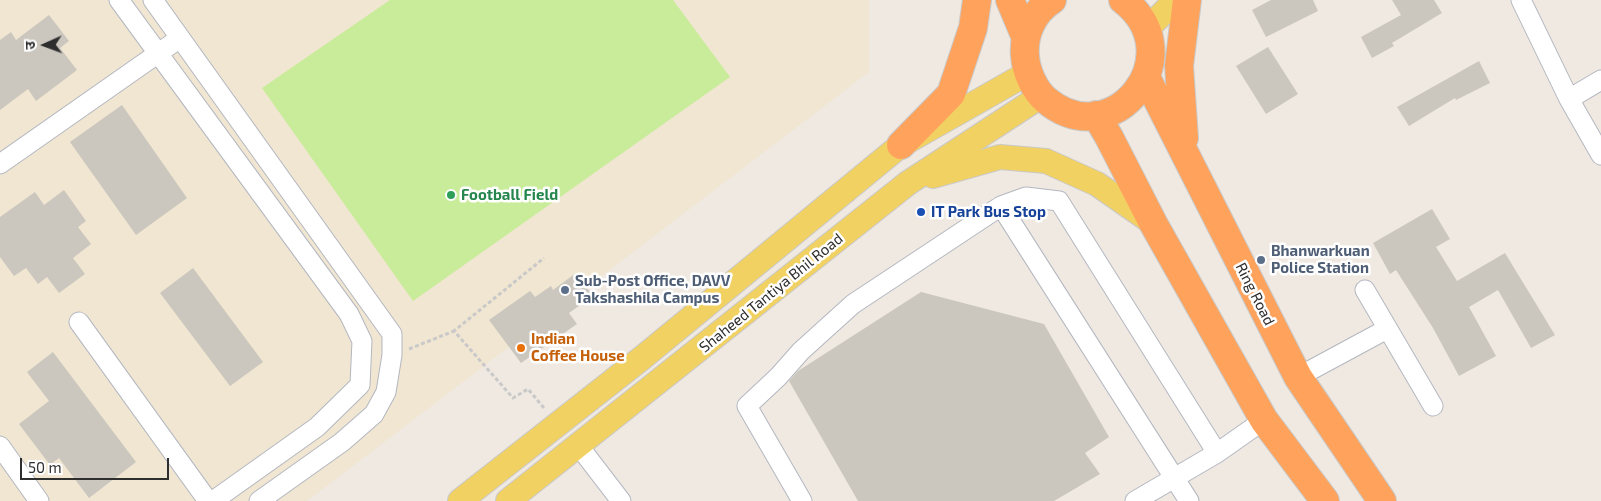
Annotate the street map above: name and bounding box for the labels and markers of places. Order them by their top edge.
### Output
place label: Football Field [461,186,558,204]
marker: Football Field [445,189,457,201]
place label: IT Park Bus Stop [931,203,1046,221]
marker: IT Park Bus Stop [915,206,927,218]
place label: Bhanwarkuan Police Station [1271,242,1370,277]
marker: Bhanwarkuan Police Station [1255,254,1267,266]
place label: Sub-Post Office, DAVV Takshashila Campus [575,272,730,307]
marker: Sub-Post Office, DAVV Takshashila Campus [559,284,571,296]
place label: Indian Coffee House [531,330,625,365]
marker: Indian Coffee House [515,342,527,354]

